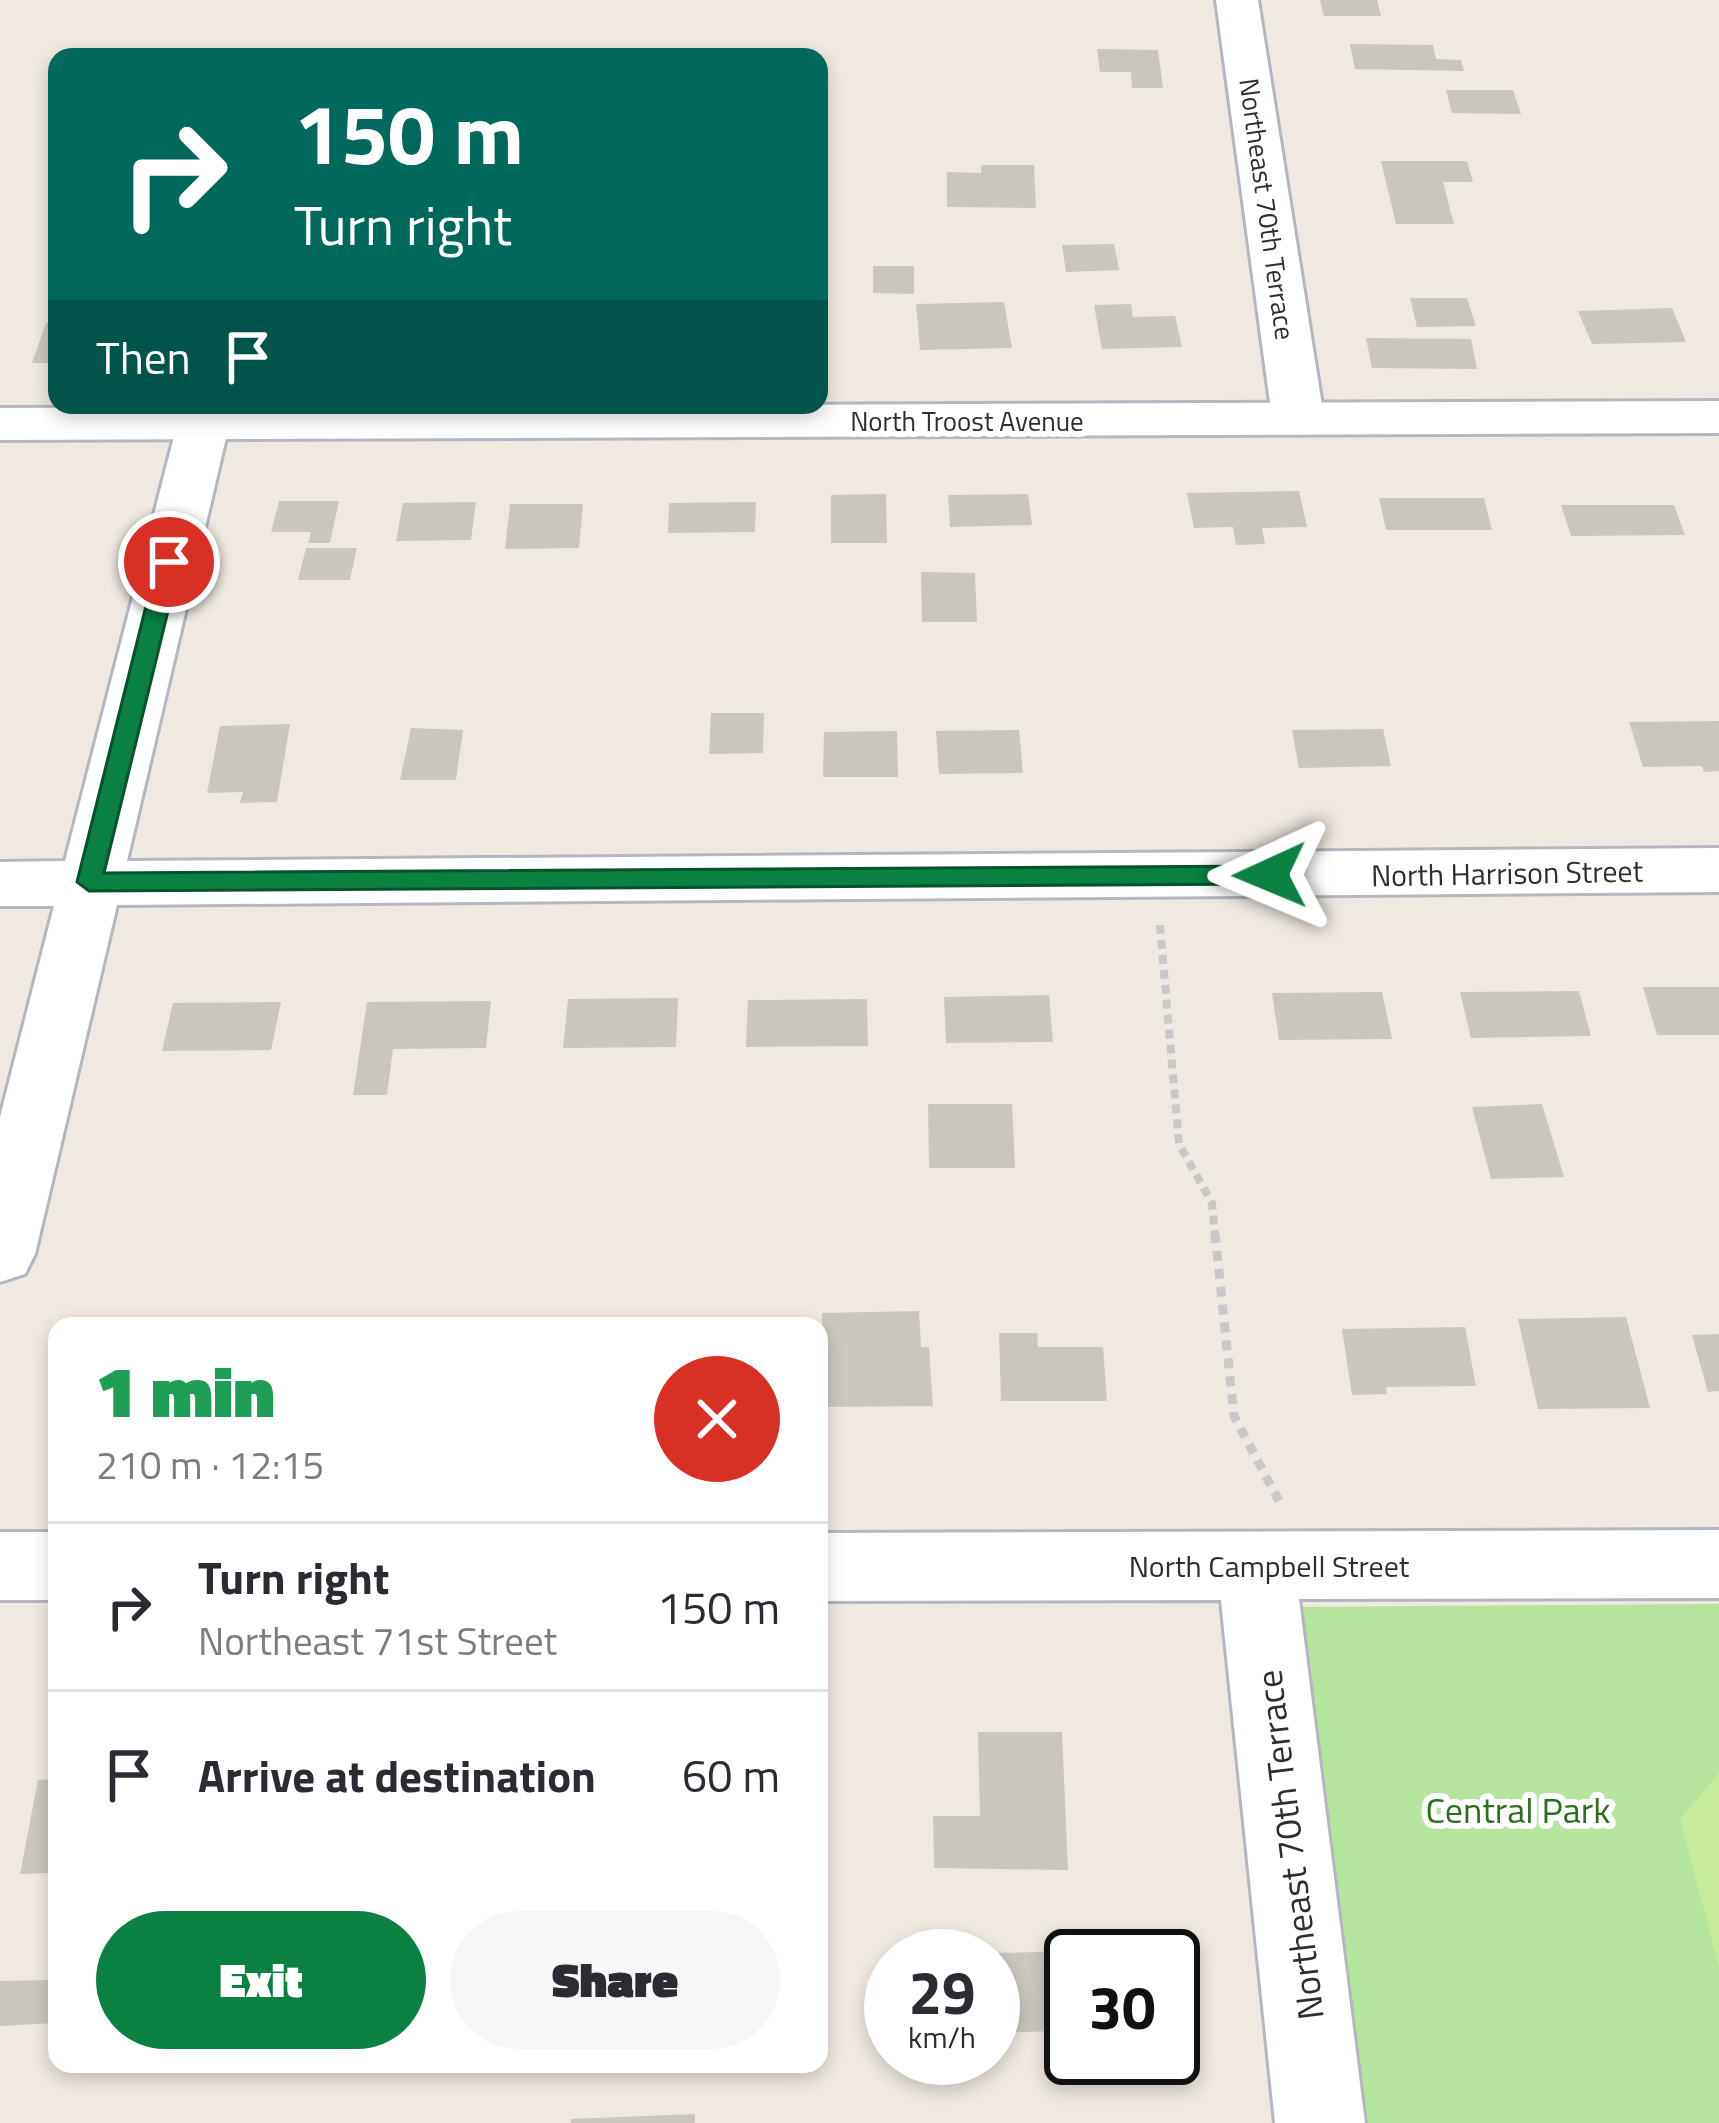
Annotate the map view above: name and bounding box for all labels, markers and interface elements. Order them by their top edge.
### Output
text: 150 m [294,69,524,197]
street label: Northeast 70th Terrace [1229,76,1307,342]
icon: right [96,96,252,252]
text: Turn right [294,184,512,266]
text: Then [96,323,191,391]
icon: arrive [215,324,281,390]
street label: North Troost Avenue [850,400,1084,441]
pin [118,511,220,613]
icon: arrive [136,529,202,595]
position arrow [1207,812,1333,938]
street label: North Harrison Street [1371,848,1644,898]
text: 1 min [96,1335,275,1445]
button: close [654,1356,780,1482]
text: 210 m · 12:15 [96,1435,324,1494]
text: Turn right [198,1543,389,1611]
street label: North Campbell Street [1129,1543,1410,1589]
text: 150 m [657,1573,780,1641]
icon: right [96,1574,162,1640]
text: Northeast 71st Street [198,1611,557,1670]
street label: Northeast 70th Terrace [1240,1667,1338,2023]
text: Arrive at destination [198,1741,596,1809]
text: 60 m [682,1741,780,1809]
icon: arrive [96,1742,162,1808]
park label: Central Park [1426,1782,1610,1837]
button: Exit [96,1911,426,2049]
button: Share [450,1911,780,2049]
speed limit sign: 30 [1044,1929,1200,2085]
text: 29 [908,1946,976,2037]
text: km/h [908,2014,976,2060]

